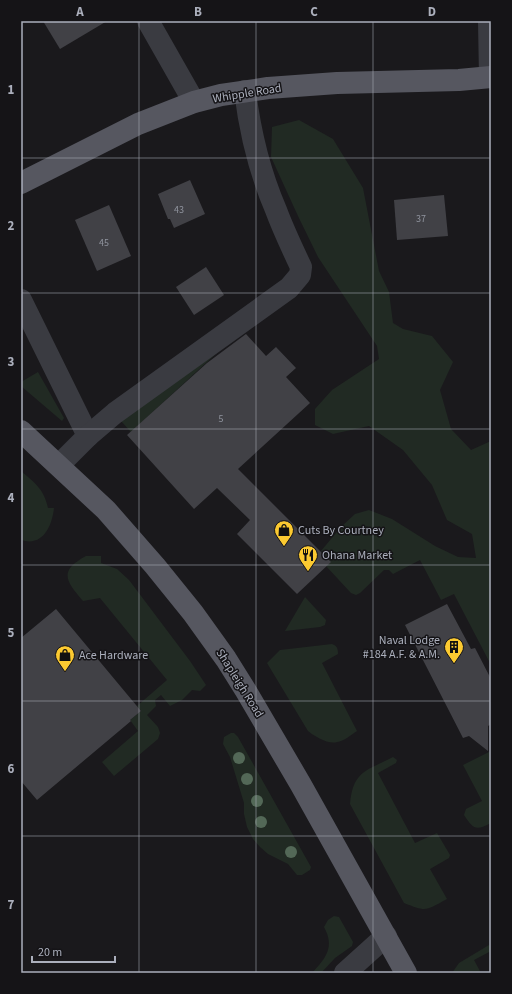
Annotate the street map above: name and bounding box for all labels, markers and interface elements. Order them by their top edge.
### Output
text: A [75,3,84,21]
text: B [194,3,202,21]
text: C [310,3,318,21]
text: D [428,3,436,21]
street label: Whipple Road [211,80,283,107]
text: 1 [8,81,15,99]
house number: 43 [174,203,184,217]
house number: 37 [416,212,426,226]
text: 2 [8,217,15,235]
house number: 45 [99,236,109,250]
text: 3 [8,353,15,371]
house number: 5 [219,412,224,426]
text: 4 [8,489,15,507]
shop icon: Cuts By Courtney [273,519,295,547]
place label: Cuts By Courtney [298,522,384,539]
restaurant icon: Ohana Market [297,544,319,572]
place label: Ohana Market [322,547,392,564]
text: 5 [8,624,15,642]
place label: Naval Lodge #184 A.F. & A.M. [363,632,440,663]
building icon: Naval Lodge #184 A.F. & A.M. [443,636,465,664]
shop icon: Ace Hardware [54,644,76,672]
street label: Shapleigh Road [212,646,268,721]
place label: Ace Hardware [79,647,148,664]
text: 6 [8,760,15,778]
text: 7 [8,896,15,914]
scale bar [32,938,115,964]
text: 20 m [38,944,62,961]

